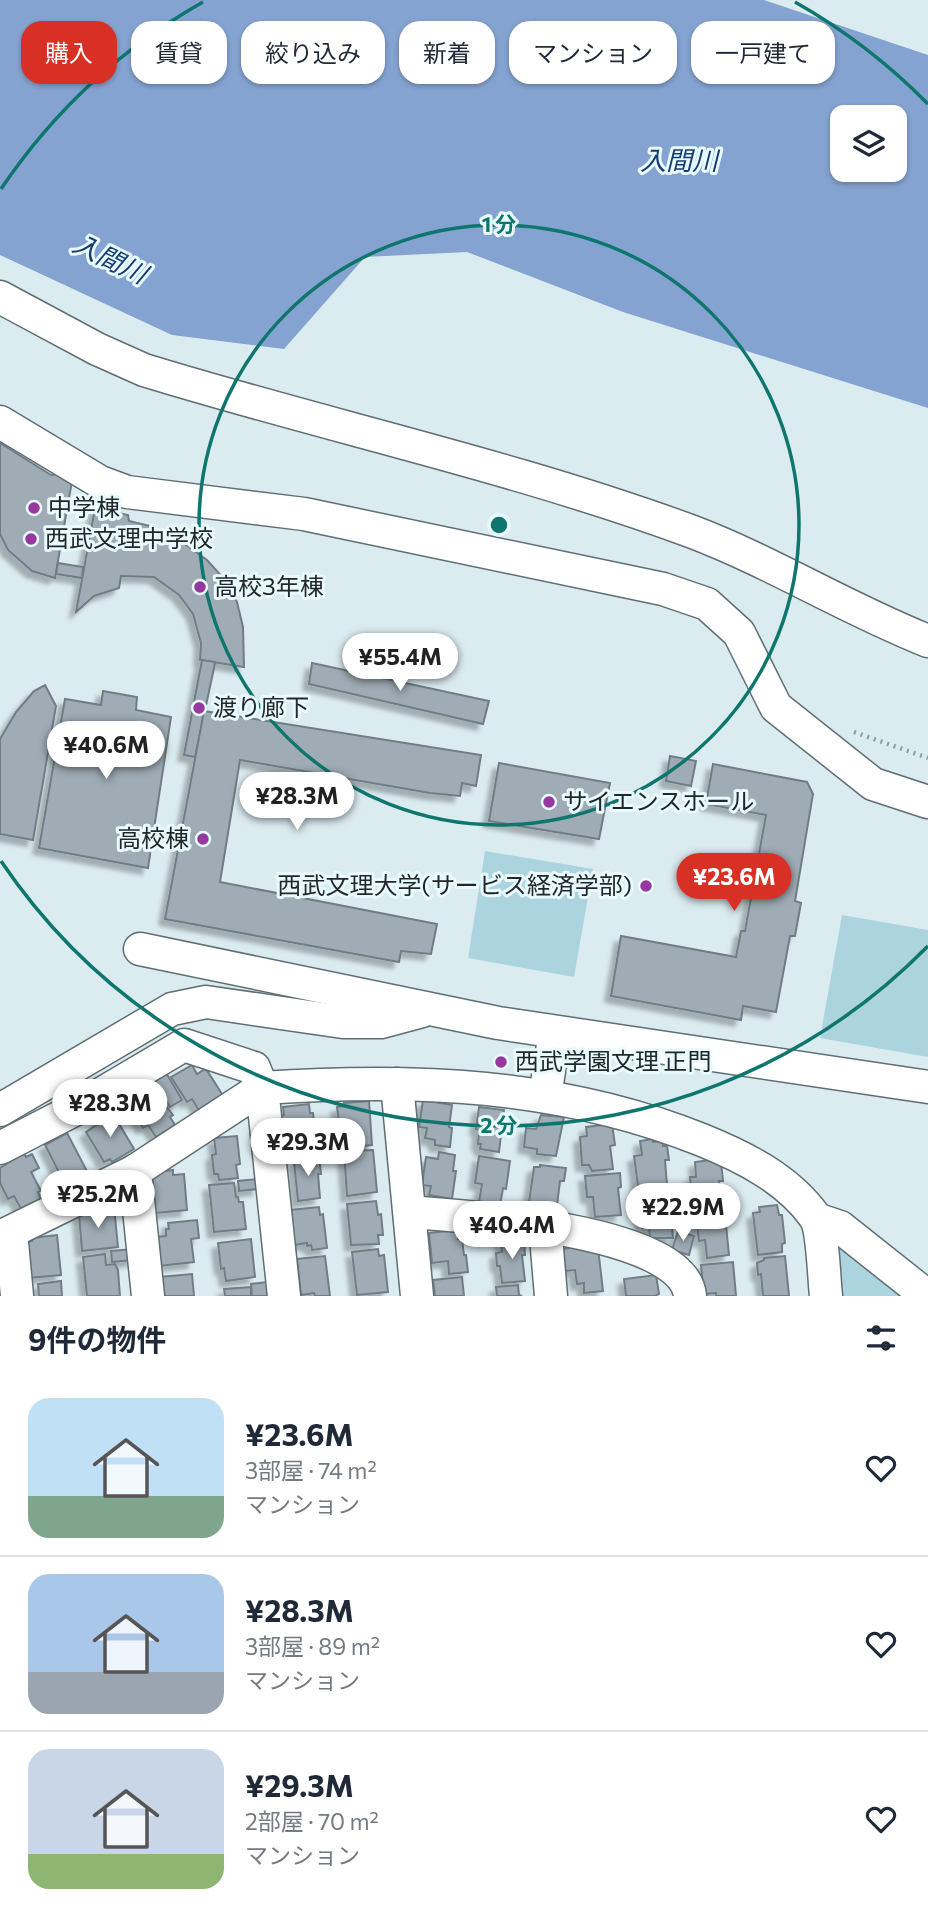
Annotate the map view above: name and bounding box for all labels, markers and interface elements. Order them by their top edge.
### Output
chip: 購入 [21,21,117,84]
chip: 賃貸 [131,21,227,84]
chip: 絞り込み [241,21,385,84]
chip: 新着 [399,21,495,84]
chip: マンション [509,21,677,84]
chip: 一戸建て [691,21,835,84]
map controls [830,105,907,182]
button: layers [830,105,907,182]
water label: 入間川 [640,144,721,175]
text: 1 分 [482,211,516,236]
water label: 入間川 [69,227,155,290]
place label: 中学棟 [48,492,120,521]
marker: 中学棟 [26,500,42,516]
centre of rings [487,513,511,537]
place label: 西武文理中学校 [45,523,213,552]
marker: 西武文理中学校 [23,531,39,547]
place label: 高校3年棟 [214,571,324,600]
marker: 高校3年棟 [192,579,208,595]
pin: ¥55.4M [343,634,457,693]
text: ¥55.4M [358,642,442,670]
place label: 渡り廊下 [213,692,309,721]
marker: 渡り廊下 [191,700,207,716]
pin: ¥40.6M [49,722,163,781]
text: ¥40.6M [63,730,149,758]
pin: ¥28.3M [240,772,354,832]
text: ¥28.3M [255,781,339,809]
place label: サイエンスホール [563,786,754,815]
marker: サイエンスホール [541,794,557,810]
place label: 高校棟 [117,823,189,852]
marker: 高校棟 [195,831,211,847]
pin: ¥23.6M [677,853,791,913]
text: ¥23.6M [692,862,776,890]
place label: 西武文理大学(サービス経済学部) [278,870,632,899]
marker: 西武文理大学(サービス経済学部) [638,878,654,894]
place label: 西武学園文理 正門 [515,1046,712,1075]
marker: 西武学園文理 正門 [493,1054,509,1070]
pin: ¥28.3M [53,1080,167,1139]
text: ¥28.3M [68,1088,152,1116]
text: 2 分 [481,1112,517,1137]
pin: ¥29.3M [251,1118,365,1178]
text: ¥29.3M [266,1127,350,1155]
pin: ¥25.2M [41,1170,155,1230]
text: ¥25.2M [57,1179,139,1207]
pin: ¥22.9M [626,1184,740,1243]
text: ¥22.9M [641,1192,725,1220]
pin: ¥40.4M [455,1202,569,1261]
text: ¥40.4M [469,1210,555,1238]
icon: filters [862,1319,900,1357]
text: 9件の物件 [28,1320,167,1357]
text: ¥23.6M [245,1415,353,1452]
icon: home [84,1426,168,1510]
icon: heart [862,1449,900,1487]
text: 3部屋 · 74 m² [245,1456,377,1484]
text: マンション [245,1490,360,1518]
text: ¥28.3M [245,1591,354,1628]
icon: home [84,1602,168,1686]
icon: heart [862,1625,900,1663]
text: 3部屋 · 89 m² [245,1632,380,1660]
text: マンション [245,1666,360,1694]
text: ¥29.3M [245,1766,354,1803]
icon: home [84,1777,168,1861]
icon: heart [862,1800,900,1838]
text: 2部屋 · 70 m² [245,1807,379,1835]
text: マンション [245,1841,360,1869]

